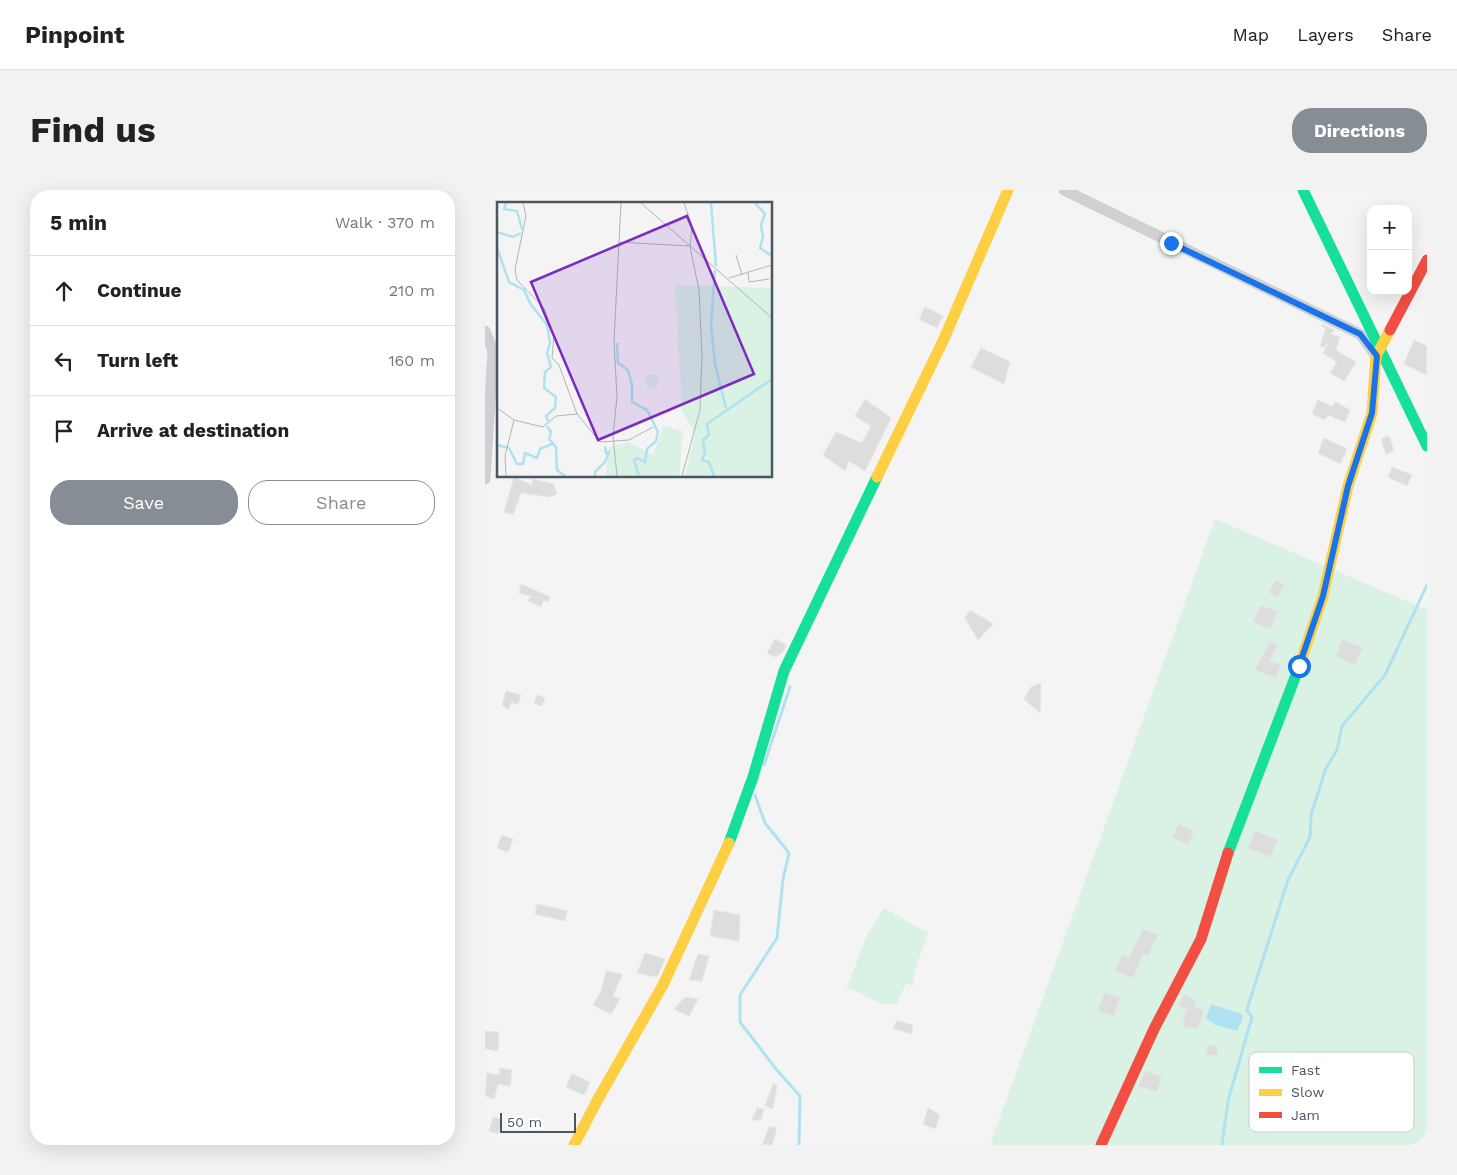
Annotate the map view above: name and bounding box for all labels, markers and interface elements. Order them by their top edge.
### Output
text: Pinpoint [25,21,125,49]
text: Map [1232,24,1269,45]
text: Layers [1297,24,1354,45]
text: Share [1382,24,1432,45]
button: Directions [1292,108,1427,153]
text: Find us [30,109,156,151]
inset map [497,202,773,478]
map controls [1367,205,1412,295]
button: + [1367,205,1412,250]
text: 5 min [50,210,107,235]
text: Walk · 370 m [335,213,435,232]
route end [1160,232,1183,255]
button: − [1367,250,1412,295]
icon: ahead [50,277,78,305]
text: Continue [97,279,181,302]
text: 210 m [389,281,435,300]
icon: left [50,347,78,375]
text: Turn left [97,349,178,372]
text: 160 m [388,351,435,370]
icon: arrive [50,417,78,445]
text: Arrive at destination [97,419,289,442]
button: Save [50,480,238,525]
button: Share [248,480,435,525]
route start [1288,655,1311,678]
legend [1249,1052,1414,1132]
text: Fast [1291,1062,1320,1078]
text: Slow [1291,1084,1324,1100]
text: Jam [1291,1107,1320,1123]
scale bar [500,1110,576,1133]
text: 50 m [507,1114,542,1130]

